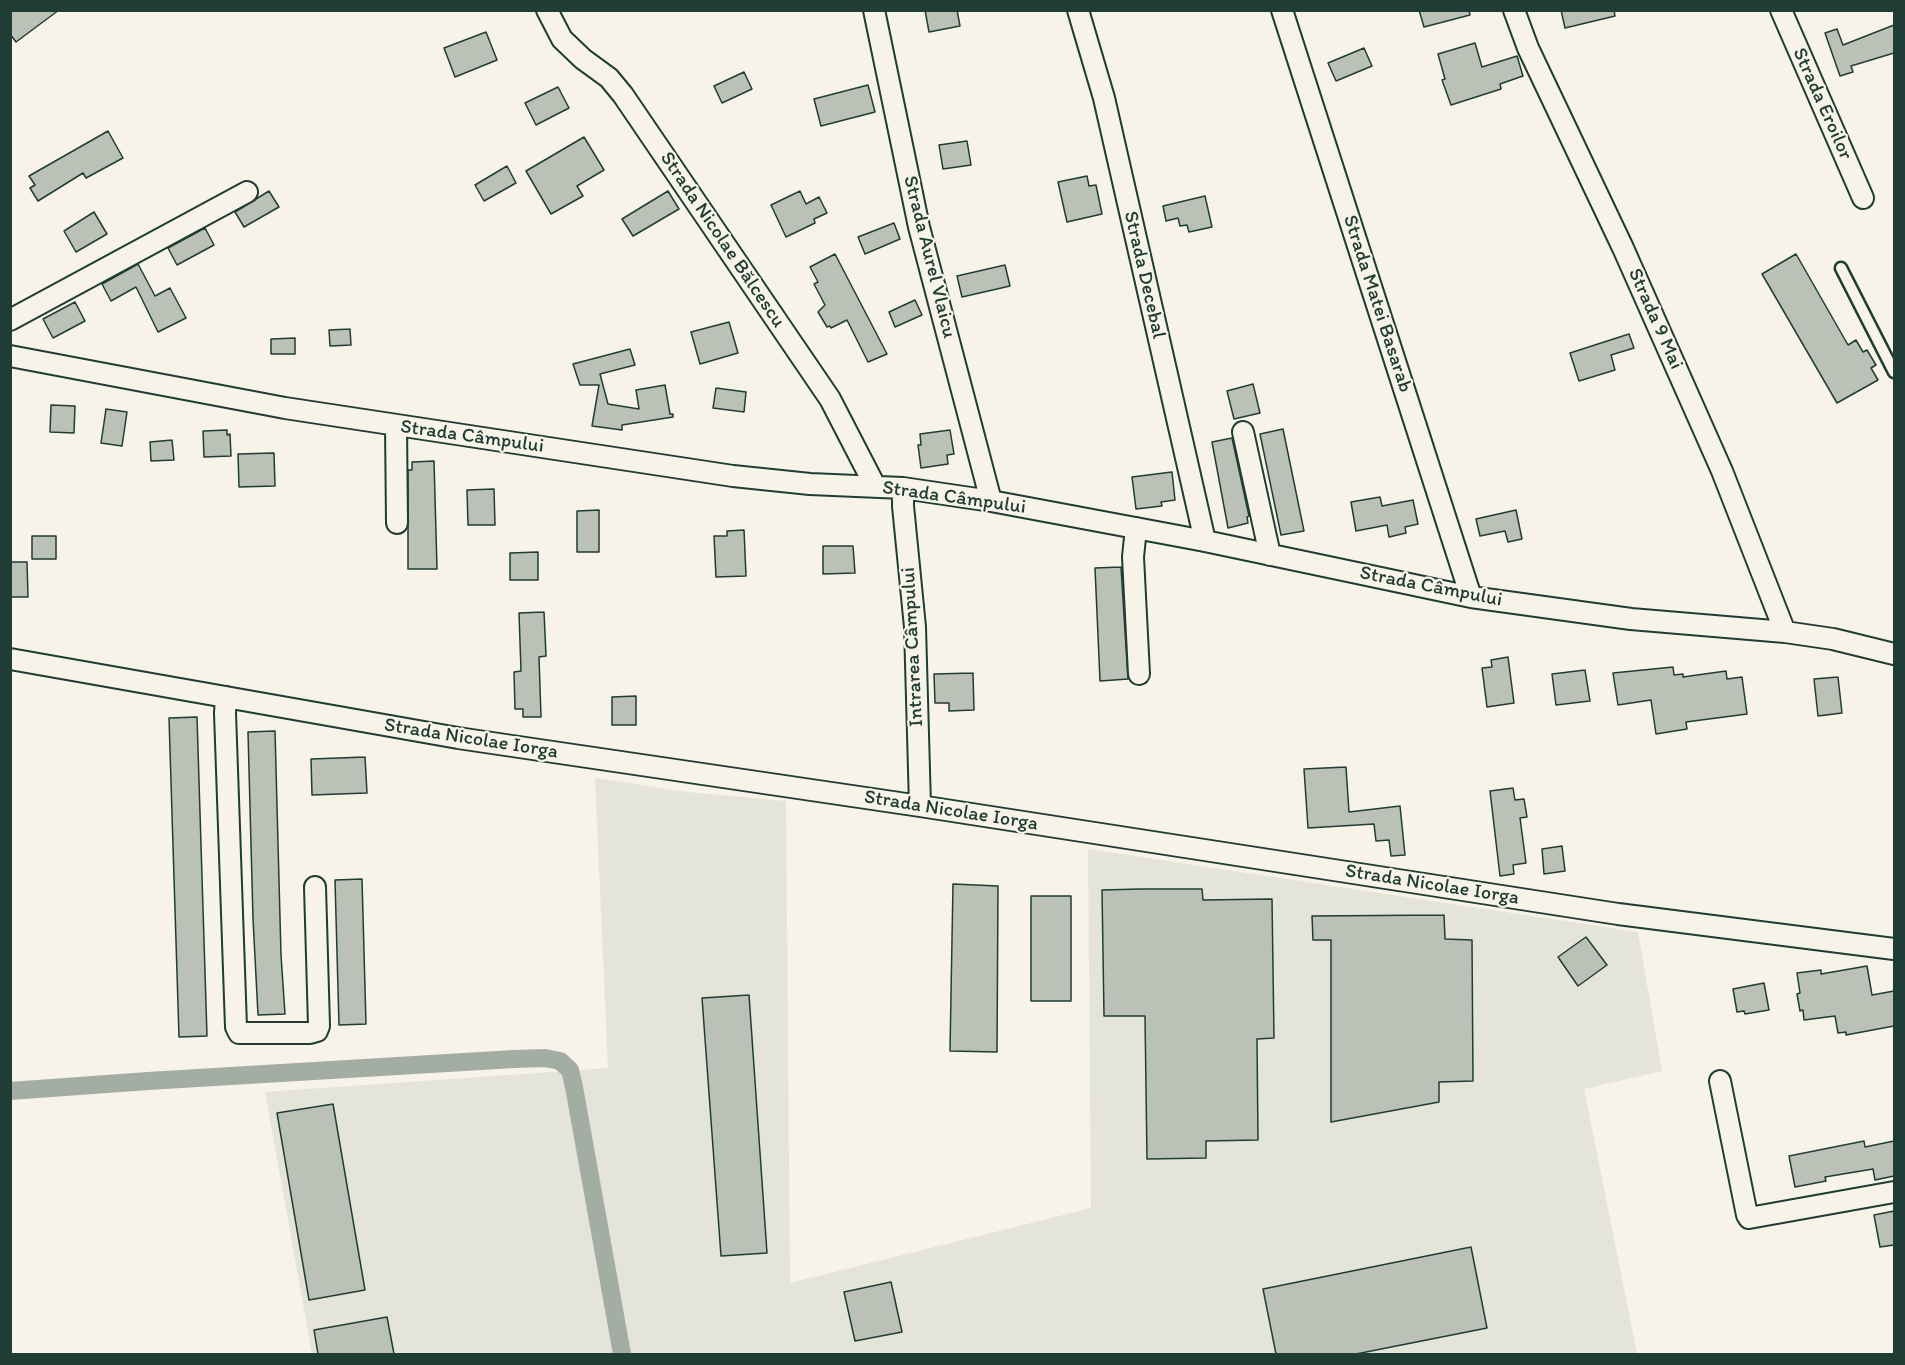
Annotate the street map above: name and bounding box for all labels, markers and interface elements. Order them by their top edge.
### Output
street label: Strada Eroilor [1787,44,1857,164]
street label: Strada Nicolae Bălcescu [654,147,790,333]
street label: Strada Aurel Vlaicu [897,173,961,341]
street label: Strada Decebal [1118,209,1170,341]
street label: Strada Matei Basarab [1337,212,1417,396]
street label: Strada 9 Mai [1622,265,1688,373]
street label: Strada Câmpului [399,415,545,459]
street label: Strada Câmpului [881,476,1027,520]
street label: Strada Câmpului [1358,561,1504,613]
street label: Intrarea Câmpului [897,567,929,727]
street label: Strada Nicolae Iorga [382,713,560,765]
street label: Strada Nicolae Iorga [862,785,1040,837]
street label: Strada Nicolae Iorga [1343,859,1521,911]

